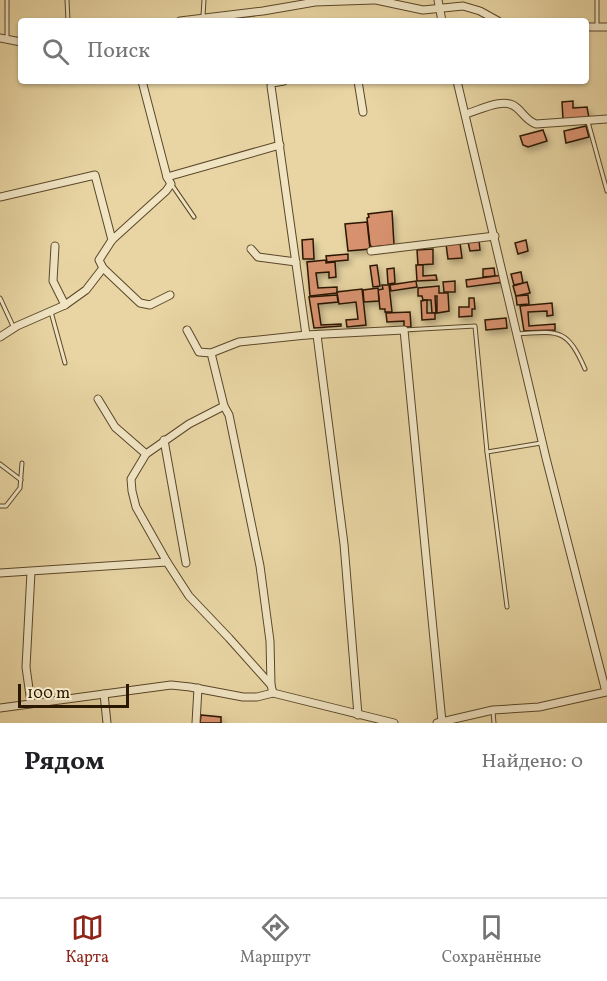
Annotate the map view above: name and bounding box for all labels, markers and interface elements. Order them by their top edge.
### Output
search box [18,18,589,84]
icon: search [39,35,72,68]
text: Поиск [87,36,150,67]
scale bar [18,681,129,708]
text: 100 m [27,683,70,705]
text: Рядом [24,744,104,780]
text: Найдено: 0 [481,748,583,776]
tab: Карта [66,911,109,969]
tab: Маршрут [240,911,311,969]
tab: Сохранённые [442,911,541,969]

